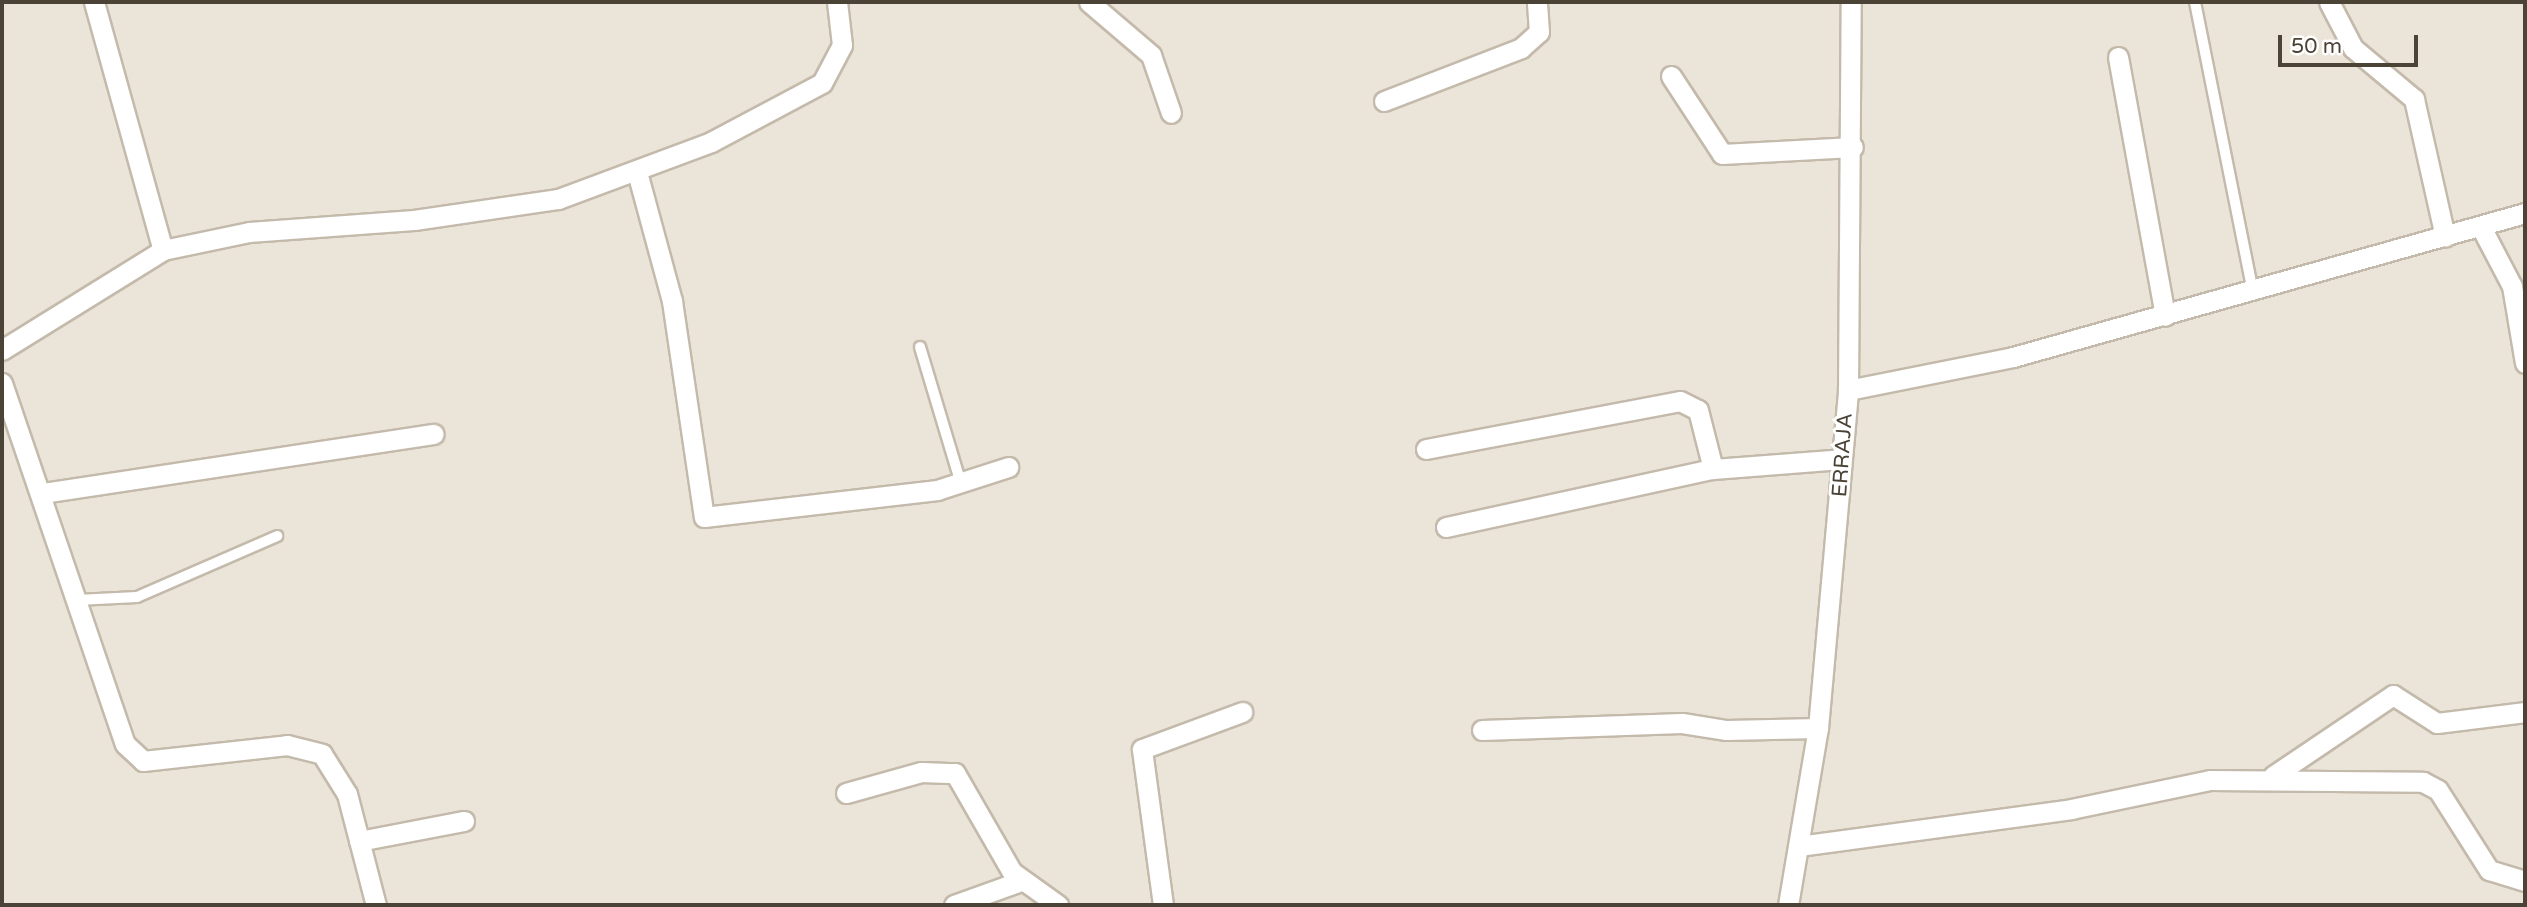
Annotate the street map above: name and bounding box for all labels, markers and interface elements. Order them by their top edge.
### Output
scale bar [2282,21,2422,65]
text: 50 m [2291,34,2342,59]
street label: ERRAJA [1827,412,1859,498]

